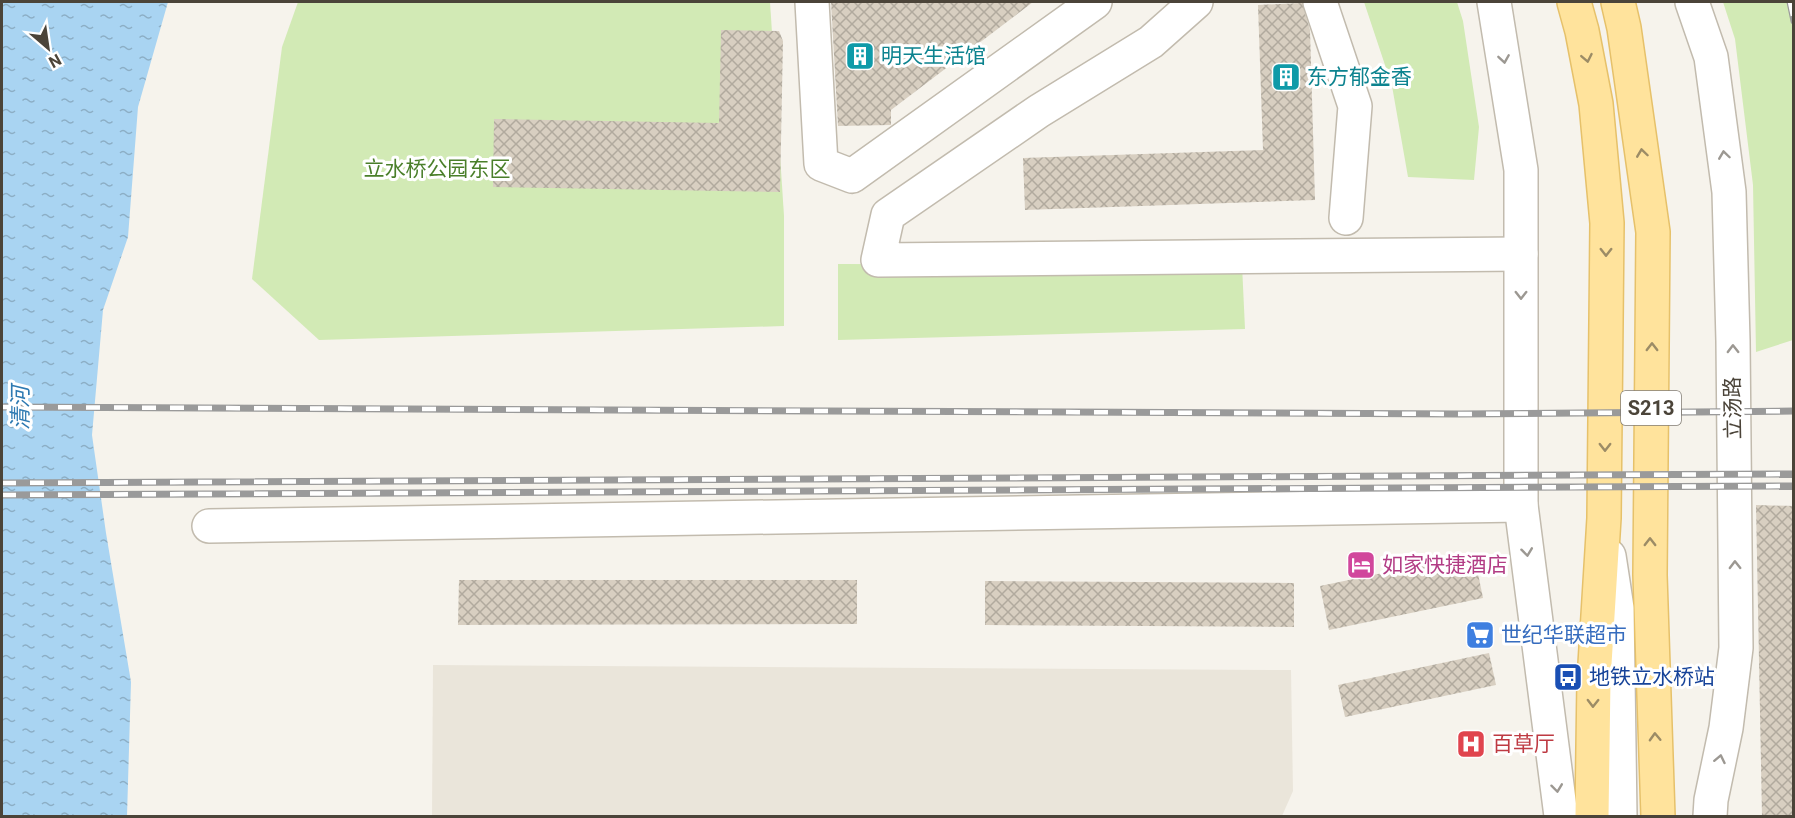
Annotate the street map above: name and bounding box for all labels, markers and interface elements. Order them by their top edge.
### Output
north arrow [18,18,78,78]
building icon: 明天生活馆 [844,40,876,72]
place label: 明天生活馆 [881,44,986,68]
text: N [45,50,65,72]
one-way arrow [1580,53,1593,63]
one-way arrow [1497,55,1509,64]
building icon: 东方郁金香 [1270,61,1302,93]
place label: 东方郁金香 [1307,65,1412,89]
one-way arrow [1636,148,1648,157]
one-way arrow [1719,150,1731,159]
park label: 立水桥公园东区 [364,157,511,181]
one-way arrow [1600,248,1612,257]
one-way arrow [1515,290,1527,299]
one-way arrow [1646,343,1658,352]
one-way arrow [1727,345,1739,354]
street label: 立汤路 [1720,376,1746,440]
water label: 清河 [8,382,33,430]
road number: S213 [1621,391,1681,425]
one-way arrow [1599,443,1611,452]
one-way arrow [1644,538,1656,547]
one-way arrow [1520,548,1533,557]
hotel icon: 如家快捷酒店 [1345,549,1377,581]
place label: 如家快捷酒店 [1382,553,1508,577]
one-way arrow [1729,561,1741,570]
supermarket icon: 世纪华联超市 [1464,619,1496,651]
place label: 世纪华联超市 [1501,623,1627,647]
bus stop icon: 地铁立水桥站 [1552,661,1584,693]
place label: 地铁立水桥站 [1589,665,1715,689]
one-way arrow [1587,698,1600,707]
hospital icon: 百草厅 [1455,728,1487,760]
place label: 百草厅 [1492,732,1555,756]
one-way arrow [1649,733,1661,742]
one-way arrow [1713,754,1726,764]
one-way arrow [1551,783,1563,792]

